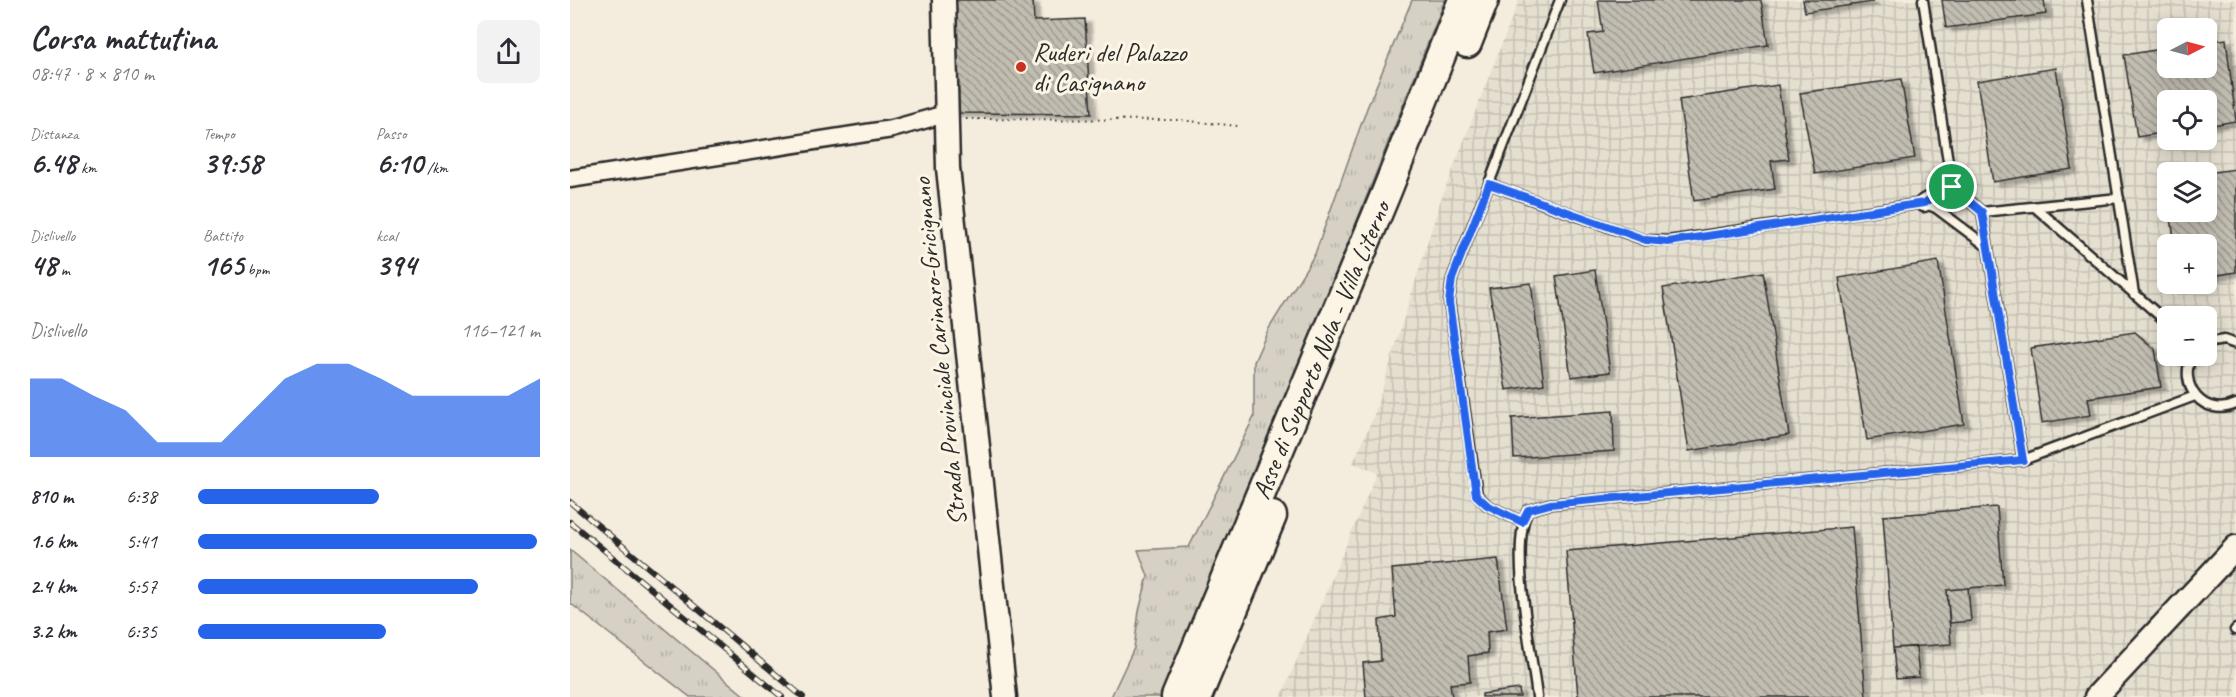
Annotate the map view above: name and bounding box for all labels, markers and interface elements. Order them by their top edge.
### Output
text: Corsa mattutina [30,17,216,59]
north arrow [2157,18,2217,78]
map controls [2157,18,2217,366]
button: share [477,20,540,83]
place label: Ruderi del Palazzo di Casignano [1033,36,1188,99]
marker: Ruderi del Palazzo di Casignano [1014,60,1028,74]
text: 08:47 · 8 × 810 m [30,61,154,86]
button: locate [2157,90,2217,150]
text: Distanza [30,124,78,144]
text: Tempo [203,124,235,144]
text: Passo [376,124,406,144]
text: 6.48 [30,144,77,182]
text: 39:58 [203,144,262,182]
text: 6:10 [376,144,423,182]
text: km [77,158,97,178]
text: /km [423,158,448,178]
pin [1926,161,1977,212]
button: layers [2157,162,2217,222]
icon: arrive [1935,170,1968,203]
street label: Strada Provinciale Carinaro-Gricignano [905,175,974,527]
street label: Asse di Supporto Nola - Villa Literno [1244,194,1399,504]
text: Dislivello [30,226,75,246]
text: Battito [203,226,243,246]
text: kcal [376,226,397,246]
button: + [2157,234,2217,294]
text: 48 [30,246,57,284]
text: 165 [203,246,244,284]
text: 394 [376,246,416,284]
text: m [57,260,70,280]
text: bpm [244,260,270,280]
button: − [2157,306,2217,366]
text: Dislivello [30,318,86,343]
text: 116–121 m [461,318,540,343]
text: 810 m [30,484,73,509]
text: 6:38 [126,484,157,509]
text: 1.6 km [30,529,77,554]
text: 5:41 [126,529,157,554]
text: 2.4 km [30,574,77,599]
text: 5:57 [126,574,157,599]
text: 3.2 km [30,619,77,644]
text: 6:35 [126,619,157,644]

